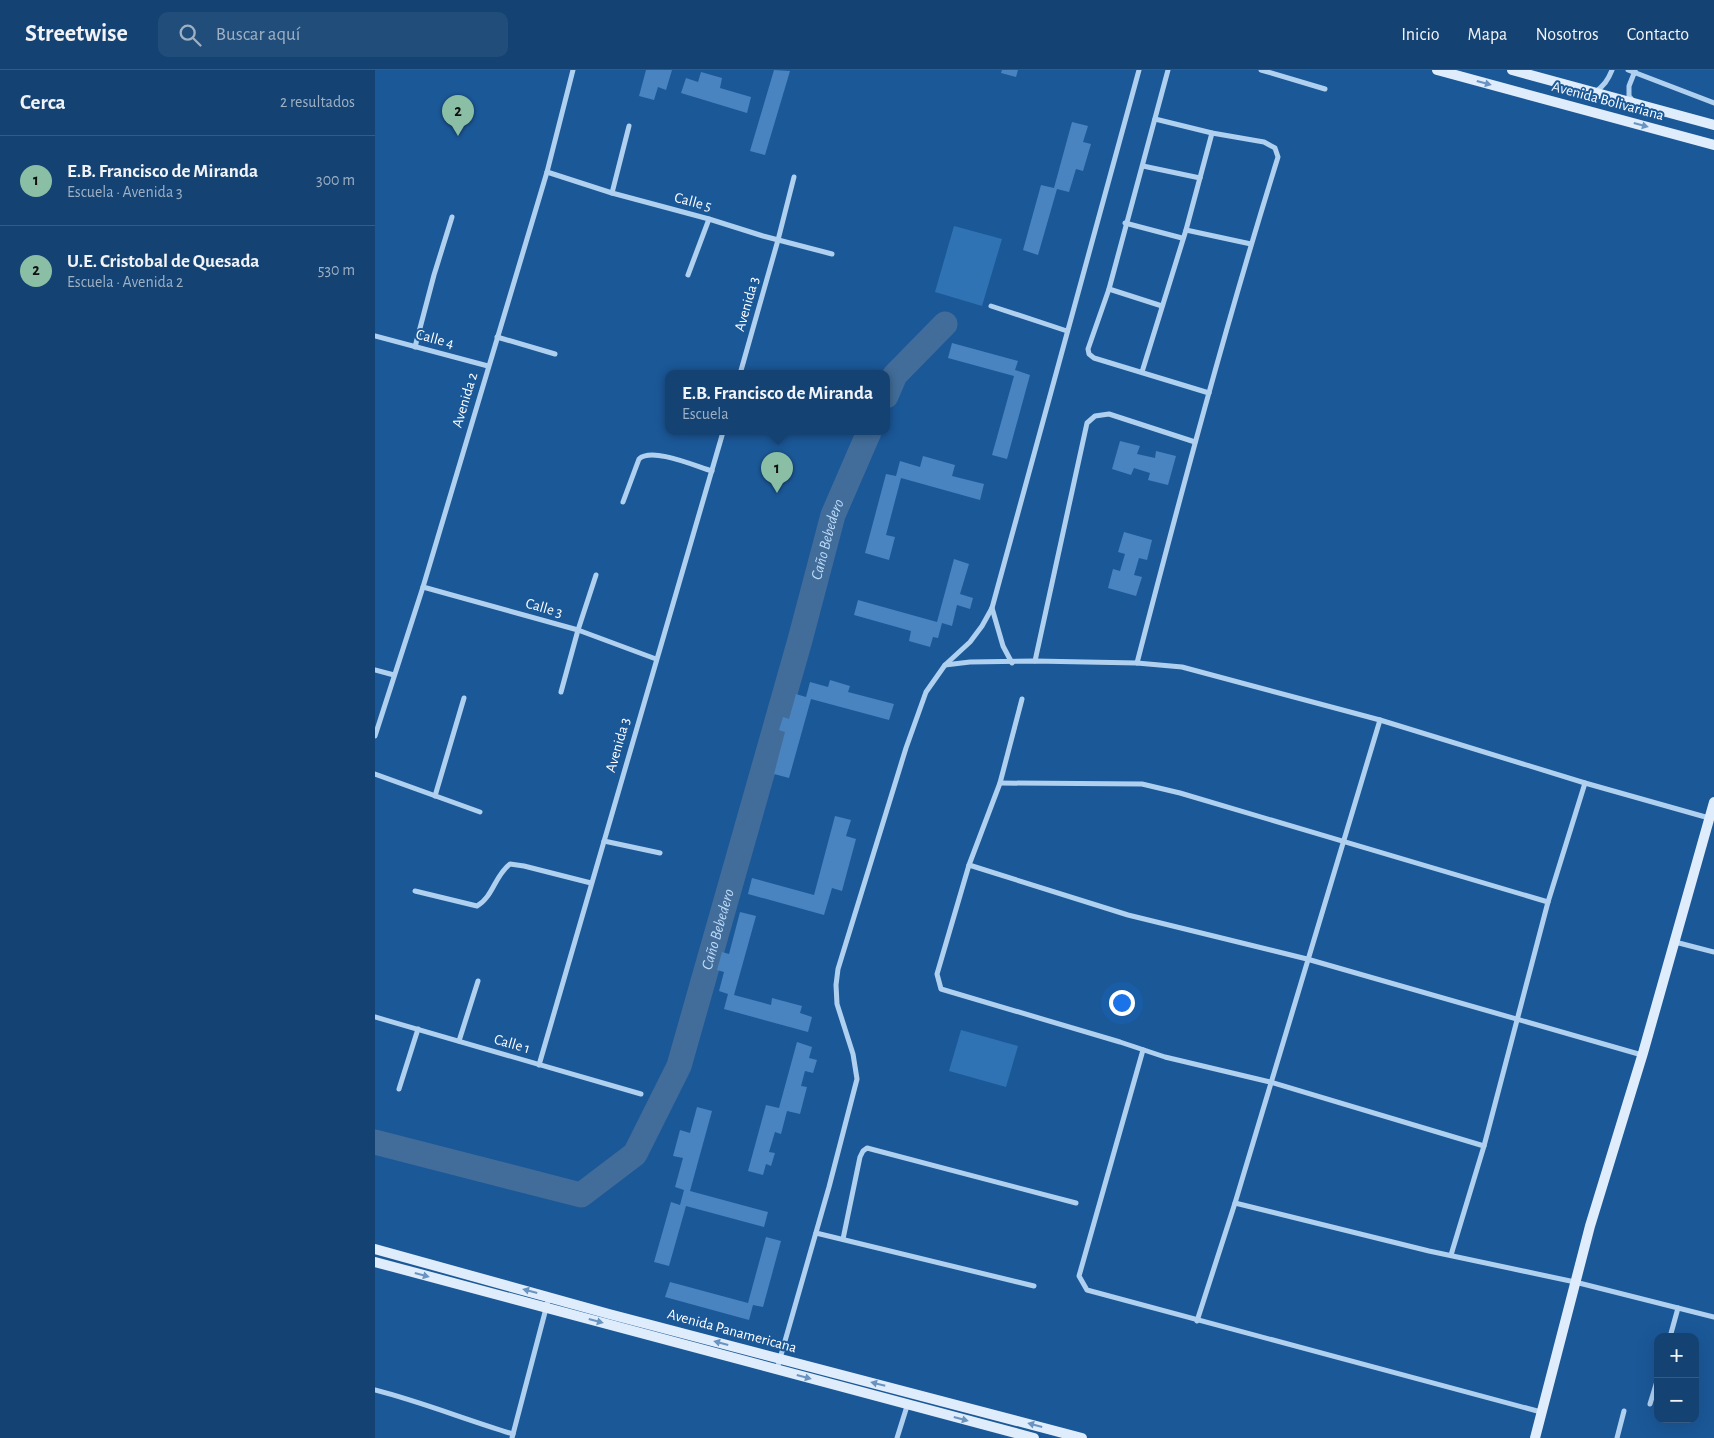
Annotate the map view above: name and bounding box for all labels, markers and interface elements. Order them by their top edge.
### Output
search box [158,12,508,57]
icon: search [176,21,204,49]
text: Streetwise [25,22,128,46]
text: Buscar aquí [216,25,300,44]
text: Inicio [1401,26,1440,44]
text: Mapa [1468,26,1507,44]
text: Nosotros [1535,26,1599,44]
text: Contacto [1627,26,1689,44]
one-way arrow [1477,79,1492,87]
street label: Avenida Bolivariana [1550,79,1666,123]
text: Cerca [20,92,66,113]
text: 2 resultados [280,94,355,110]
pin: 2 [442,95,474,136]
one-way arrow [1634,121,1649,129]
text: E.B. Francisco de Miranda [67,162,258,181]
text: 1 [33,172,39,188]
text: 300 m [316,172,355,188]
text: Escuela · Avenida 3 [67,184,183,200]
street label: Calle 5 [673,190,713,214]
text: U.E. Cristobal de Quesada [67,252,260,271]
text: 2 [32,262,40,278]
text: 530 m [318,262,355,278]
text: Escuela · Avenida 2 [67,274,183,290]
street label: Avenida 3 [732,275,762,333]
street label: Calle 4 [414,327,456,351]
street label: Avenida 2 [450,370,481,429]
popup [665,370,890,435]
text: E.B. Francisco de Miranda [682,384,873,403]
text: Escuela [682,406,729,422]
pin: 1 [761,452,793,493]
water label: Caño Bebedero [808,496,847,581]
street label: Calle 3 [524,596,564,620]
street label: Avenida 3 [603,716,633,774]
water label: Caño Bebedero [699,887,737,972]
your location [1109,990,1135,1016]
street label: Calle 1 [492,1032,532,1056]
one-way arrow [415,1271,430,1279]
one-way arrow [523,1287,538,1295]
street label: Avenida Panamericana [666,1307,798,1355]
one-way arrow [589,1317,604,1325]
map controls [1654,1333,1699,1423]
button: + [1654,1333,1699,1378]
one-way arrow [713,1339,728,1347]
one-way arrow [796,1373,811,1381]
button: − [1654,1378,1699,1423]
one-way arrow [871,1380,886,1388]
one-way arrow [953,1415,968,1423]
one-way arrow [1028,1421,1043,1429]

